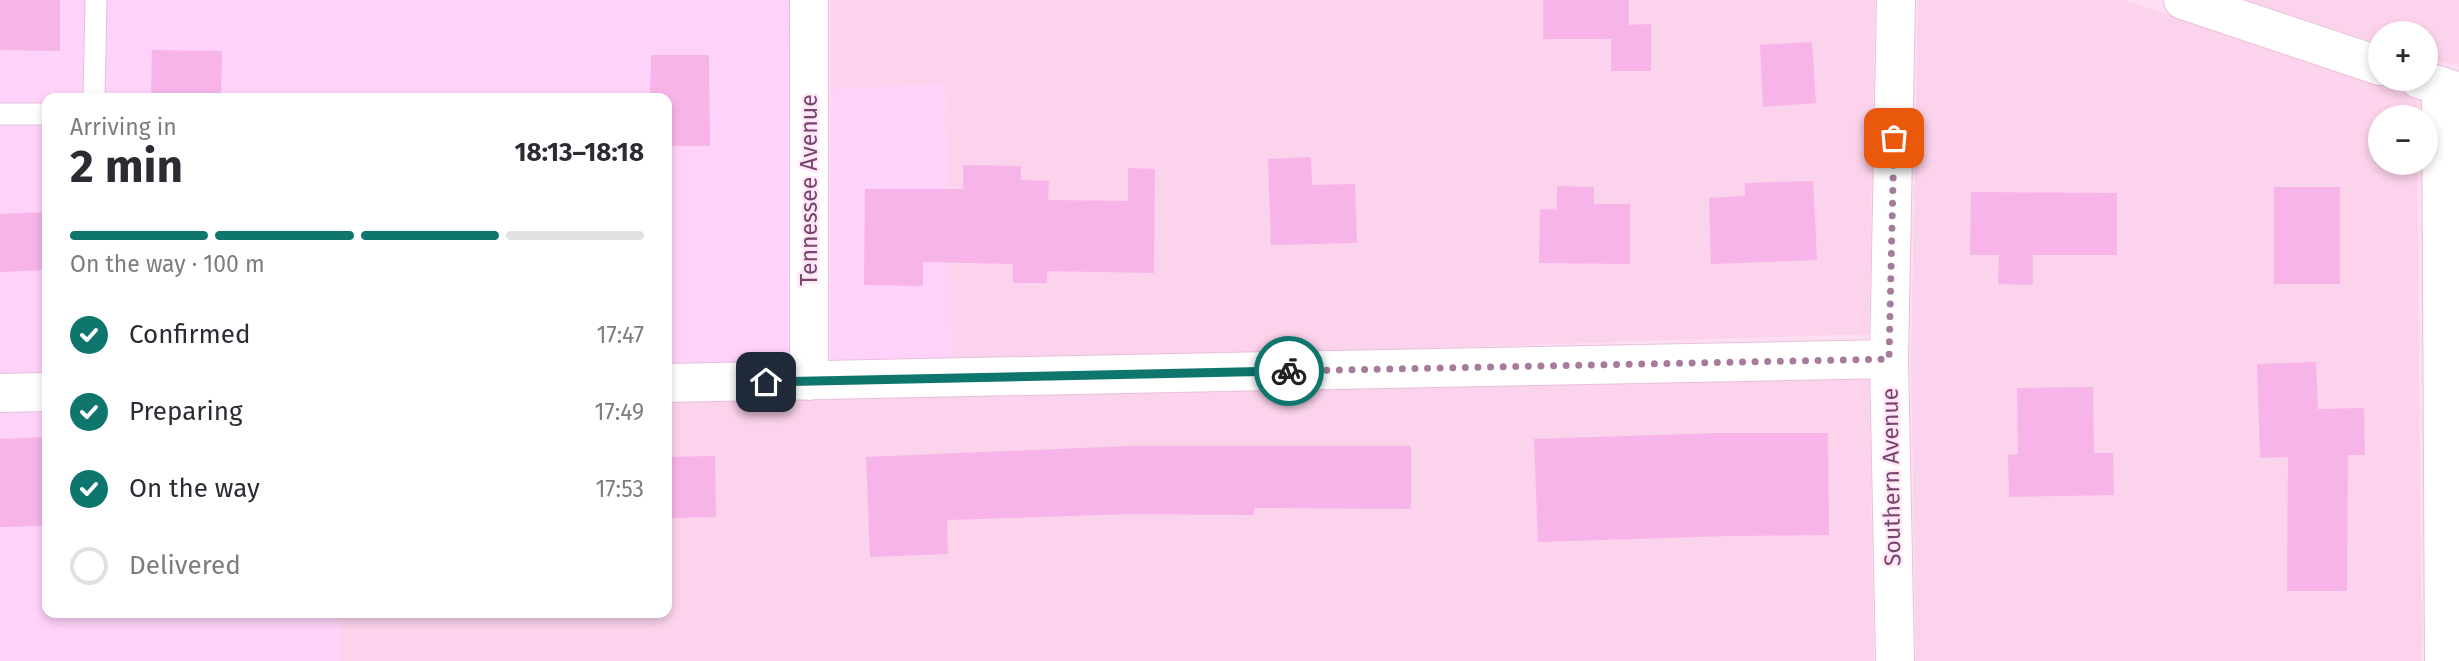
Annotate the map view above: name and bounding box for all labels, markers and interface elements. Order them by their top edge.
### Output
map controls [2368,21,2438,175]
button: + [2368,21,2438,91]
street label: Tennessee Avenue [795,94,823,286]
button: − [2368,105,2438,175]
pin [1864,108,1924,168]
text: Arriving in [70,113,177,141]
icon: bag [1875,119,1913,157]
text: 18:13–18:18 [514,137,644,168]
text: 2 min [70,139,183,194]
text: On the way · 100 m [70,250,265,278]
icon: check [70,316,108,354]
text: Confirmed [129,319,250,350]
text: 17:47 [597,321,644,349]
courier [1254,336,1324,406]
pin [736,352,796,412]
icon: bike [1270,352,1308,390]
icon: home [747,363,785,401]
street label: Southern Avenue [1875,388,1907,566]
icon: check [70,393,108,431]
text: Preparing [129,396,242,427]
text: 17:49 [595,398,644,426]
icon: check [70,470,108,508]
text: On the way [129,473,260,504]
text: 17:53 [595,475,644,503]
text: Delivered [129,550,241,581]

